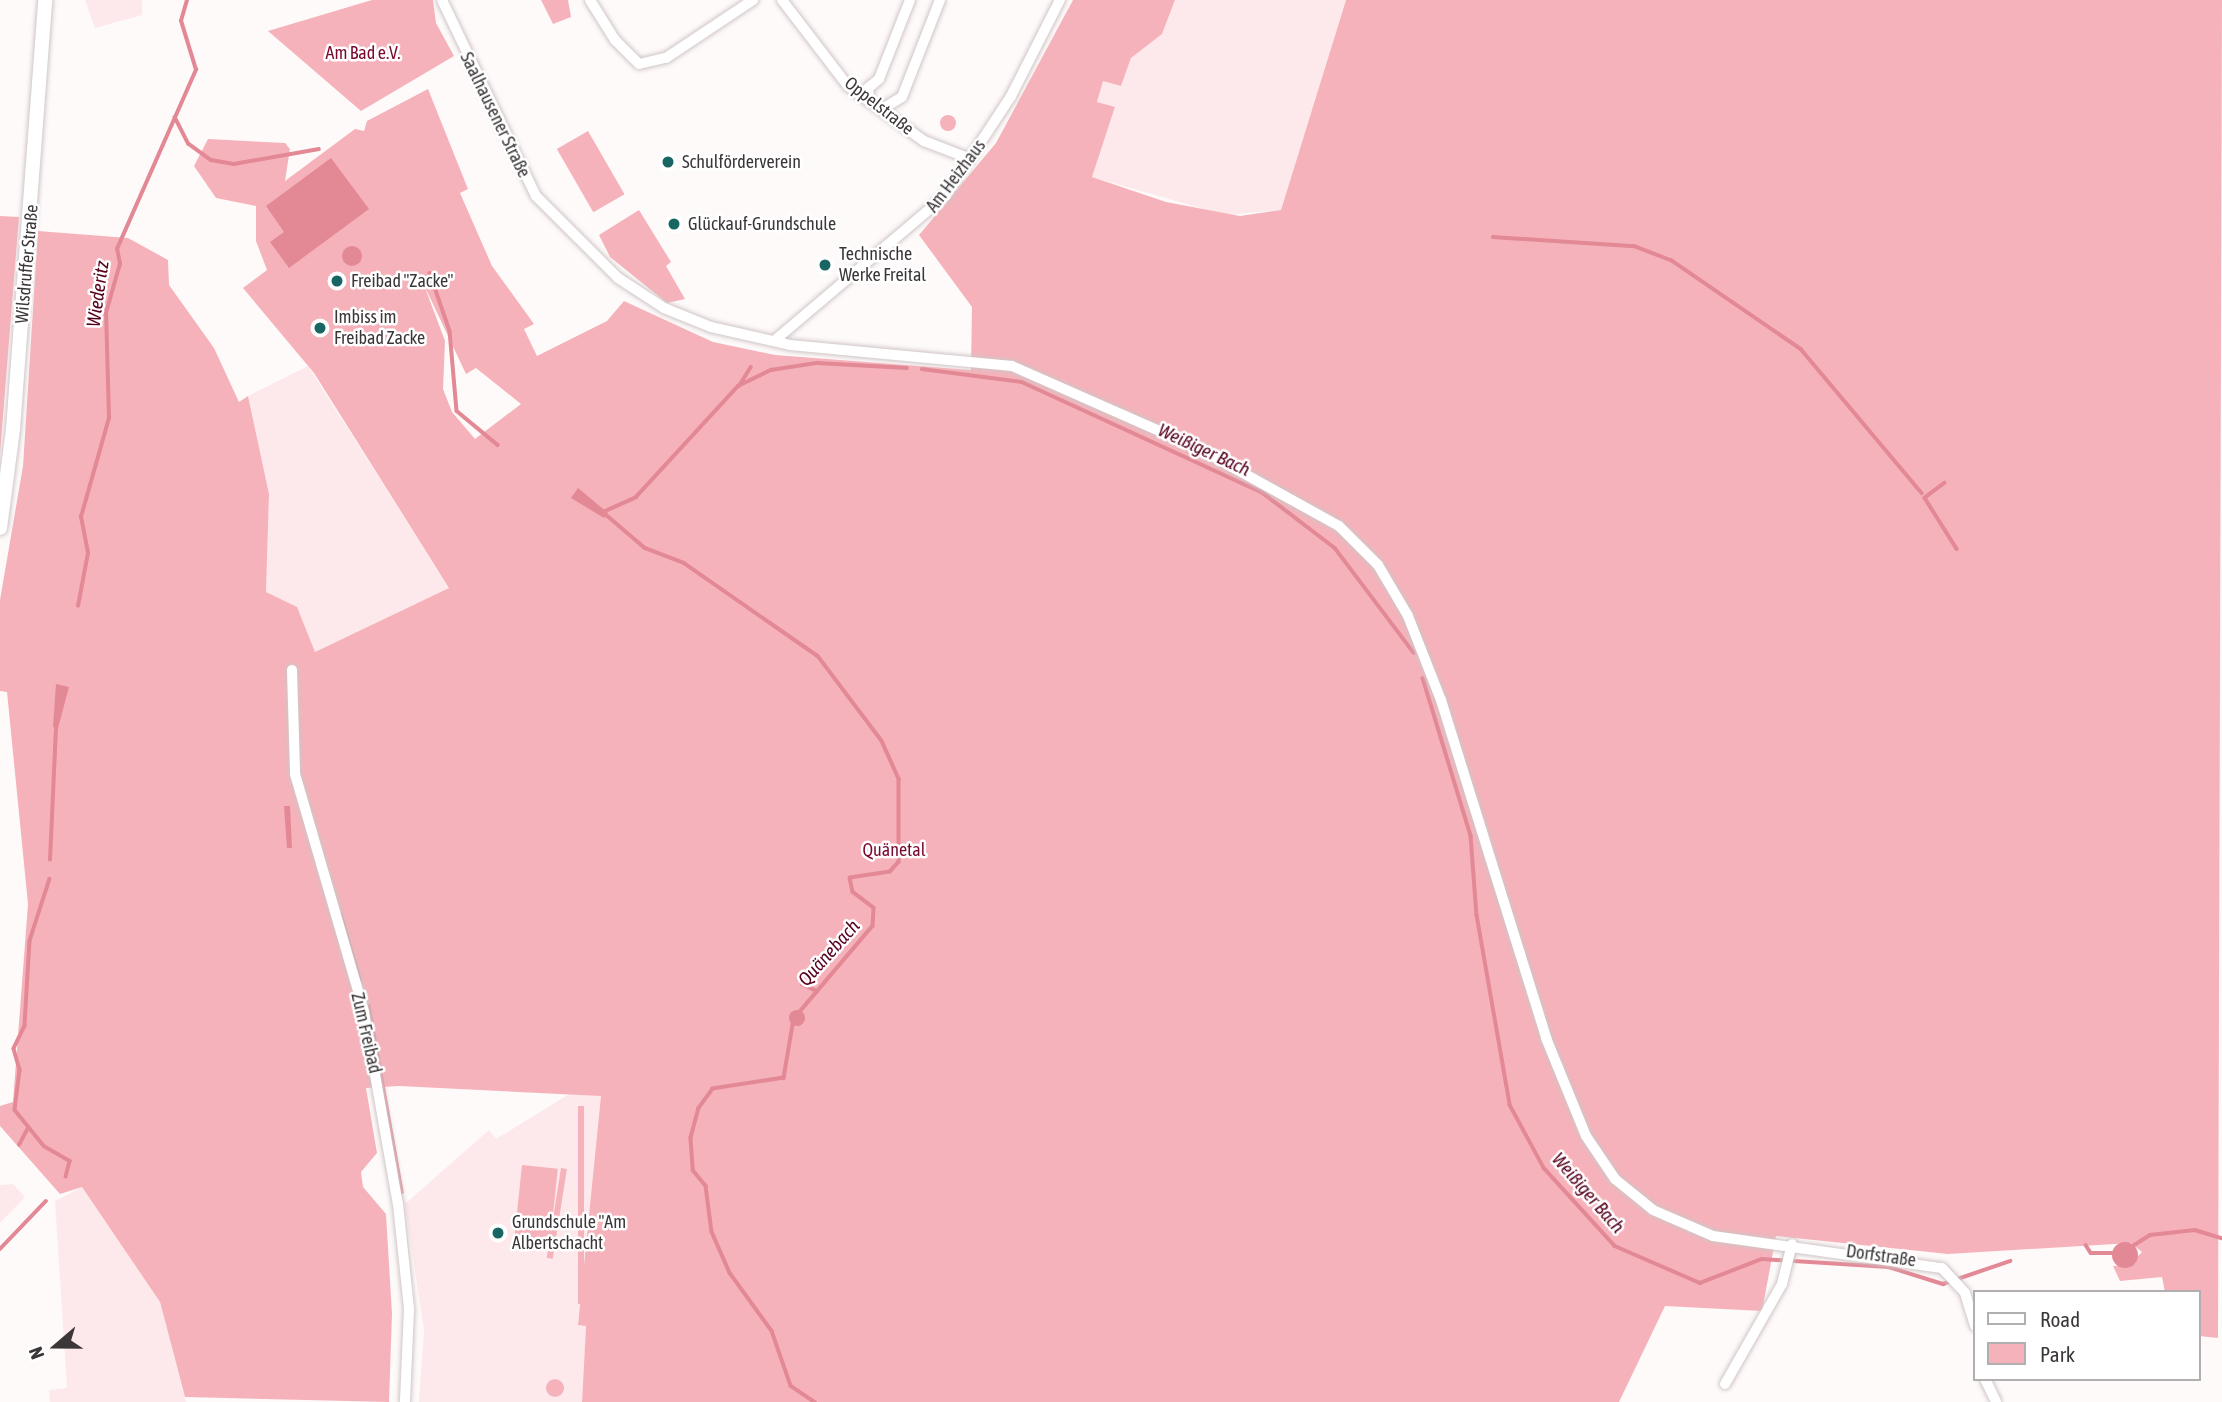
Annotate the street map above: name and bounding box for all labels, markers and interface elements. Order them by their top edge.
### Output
park label: Am Bad e.V. [326,42,400,64]
street label: Saalhausener Straße [455,49,535,181]
street label: Oppelstraße [840,72,918,140]
street label: Am Heizhaus [922,135,990,217]
place label: Schulförderverein [682,151,801,173]
marker: Schulförderverein [660,154,676,170]
street label: Wilsdruffer Straße [11,204,43,324]
place label: Glückauf-Grundschule [688,213,836,235]
marker: Glückauf-Grundschule [666,216,682,232]
place label: Technische Werke Freital [839,244,926,286]
marker: Technische Werke Freital [817,257,833,273]
water label: Wiederitz [82,260,114,328]
place label: Freibad "Zacke" [351,270,453,292]
marker: Freibad "Zacke" [329,273,345,289]
place label: Imbiss im Freibad Zacke [334,307,425,350]
marker: Imbiss im Freibad Zacke [312,320,328,336]
water label: Weißiger Bach [1154,419,1254,481]
park label: Quänetal [863,839,925,861]
water label: Quänebach [793,915,865,991]
street label: Zum Freibad [346,991,386,1075]
water label: Weißiger Bach [1547,1148,1629,1238]
place label: Grundschule "Am Albertschacht [512,1212,626,1254]
marker: Grundschule "Am Albertschacht [490,1225,506,1241]
street label: Dorfstraße [1845,1240,1917,1272]
legend [1974,1290,2201,1381]
text: Road [2040,1307,2080,1331]
north arrow [21,1311,91,1381]
text: Park [2040,1342,2075,1366]
text: N [24,1344,49,1362]

